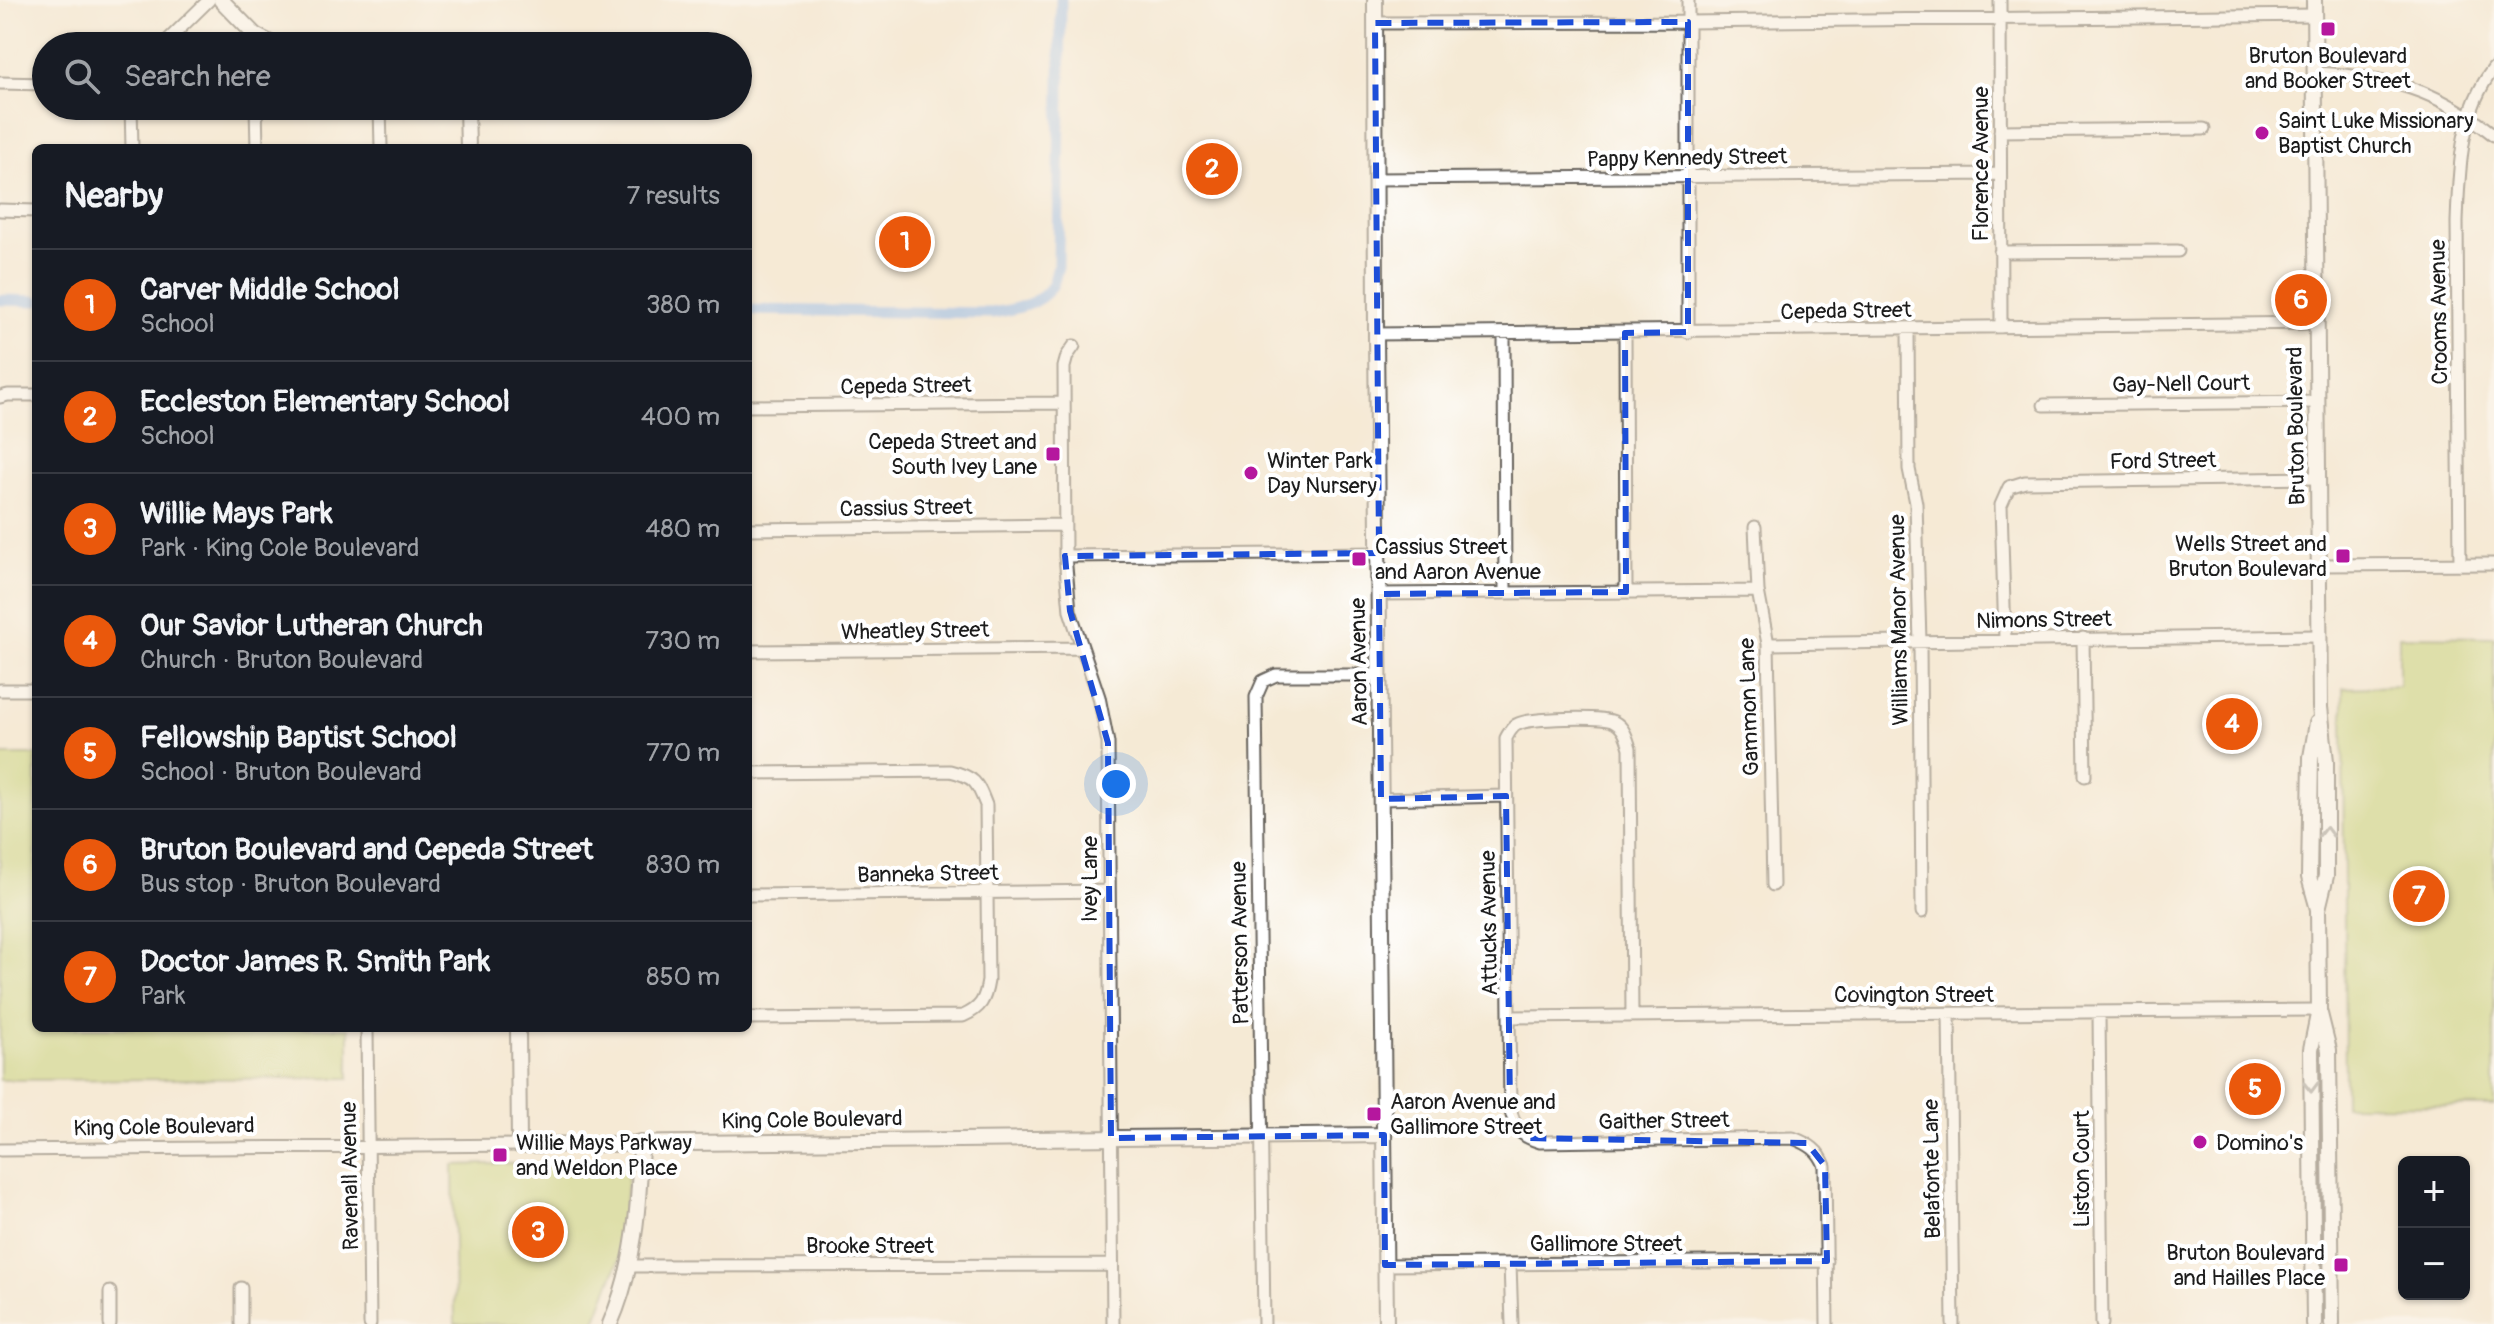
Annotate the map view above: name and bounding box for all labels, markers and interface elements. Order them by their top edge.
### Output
marker: Bruton Boulevard and Booker Street [2319,20,2337,38]
search box [32,32,752,120]
place label: Bruton Boulevard and Booker Street [2245,42,2411,95]
icon: search [60,54,104,98]
text: Search here [124,58,271,95]
street label: Florence Avenue [1967,86,1995,242]
place label: Saint Luke Missionary Baptist Church [2278,107,2474,160]
marker: Saint Luke Missionary Baptist Church [2253,124,2271,142]
pin: 2 [1186,139,1238,199]
street label: Pappy Kennedy Street [1587,142,1788,174]
text: Nearby [64,175,163,218]
text: 7 results [627,180,720,212]
pin: 1 [879,212,931,272]
street label: Crooms Avenue [2424,239,2454,385]
pin: 6 [2275,270,2327,330]
text: Carver Middle School [140,271,400,308]
text: 1 [85,289,95,321]
text: 380 m [646,289,720,321]
street label: Cepeda Street [1780,296,1912,326]
text: School [140,308,215,340]
street label: Bruton Boulevard [2281,346,2311,506]
street label: Gay-Nell Court [2112,369,2250,399]
street label: Cepeda Street [840,371,972,401]
text: Eccleston Elementary School [140,383,510,420]
text: 2 [83,401,97,433]
text: 400 m [641,401,720,433]
text: School [140,420,215,452]
place label: Cepeda Street and South Ivey Lane [868,428,1037,481]
marker: Cepeda Street and South Ivey Lane [1044,445,1062,463]
street label: Ford Street [2109,446,2217,476]
place label: Winter Park Day Nursery [1267,447,1377,500]
marker: Winter Park Day Nursery [1242,464,1260,482]
street label: Cassius Street [839,493,973,523]
text: Willie Mays Park [140,495,333,532]
text: 3 [83,513,97,545]
text: 480 m [645,513,720,545]
street label: Williams Manor Avenue [1883,514,1915,726]
place label: Wells Street and Bruton Boulevard [2168,530,2327,583]
text: Park · King Cole Boulevard [140,532,419,564]
place label: Cassius Street and Aaron Avenue [1375,533,1541,586]
marker: Wells Street and Bruton Boulevard [2334,547,2352,565]
marker: Cassius Street and Aaron Avenue [1350,550,1368,568]
street label: Aaron Avenue [1344,597,1374,726]
street label: Nimons Street [1976,605,2112,635]
text: Our Savior Lutheran Church [140,607,483,644]
street label: Wheatley Street [841,616,990,646]
text: 4 [82,625,98,657]
text: 730 m [645,625,720,657]
street label: Gammon Lane [1733,637,1765,776]
text: Church · Bruton Boulevard [140,644,423,676]
pin: 4 [2206,694,2258,754]
text: Fellowship Baptist School [140,719,457,756]
text: 5 [83,737,97,769]
text: 770 m [646,737,720,769]
text: School · Bruton Boulevard [140,756,422,788]
your location [1096,764,1136,804]
one-way arrow [2317,825,2335,838]
text: Bruton Boulevard and Cepeda Street [140,831,593,868]
street label: Ivey Lane [1076,836,1104,922]
text: 6 [82,849,98,881]
text: 830 m [646,849,720,881]
street label: Attucks Avenue [1474,850,1504,996]
street label: Banneka Street [857,859,999,889]
street label: Patterson Avenue [1225,861,1255,1025]
pin: 7 [2393,866,2445,926]
text: Bus stop · Bruton Boulevard [140,868,441,900]
text: Doctor James R. Smith Park [140,943,490,980]
text: 7 [83,961,97,993]
text: 850 m [646,961,720,993]
text: Park [140,980,186,1012]
street label: Covington Street [1834,981,1994,1009]
pin: 5 [2229,1059,2281,1119]
one-way arrow [2302,1081,2320,1094]
place label: Aaron Avenue and Gallimore Street [1390,1088,1556,1141]
street label: Belafonte Lane [1917,1099,1947,1239]
street label: Ravenall Avenue [335,1101,365,1251]
street label: King Cole Boulevard [721,1104,903,1136]
marker: Aaron Avenue and Gallimore Street [1365,1105,1383,1123]
street label: Gaither Street [1598,1106,1730,1136]
street label: Liston Court [2068,1110,2096,1228]
street label: King Cole Boulevard [73,1111,255,1143]
place label: Willie Mays Parkway and Weldon Place [516,1129,692,1182]
place label: Domino's [2216,1129,2303,1157]
marker: Domino's [2191,1133,2209,1151]
marker: Willie Mays Parkway and Weldon Place [491,1146,509,1164]
map controls [2398,1156,2470,1300]
button: + [2398,1156,2470,1228]
pin: 3 [512,1202,564,1262]
button: − [2398,1228,2470,1300]
street label: Gallimore Street [1530,1230,1682,1258]
street label: Brooke Street [806,1232,934,1260]
place label: Bruton Boulevard and Hailles Place [2166,1239,2325,1292]
marker: Bruton Boulevard and Hailles Place [2332,1256,2350,1274]

